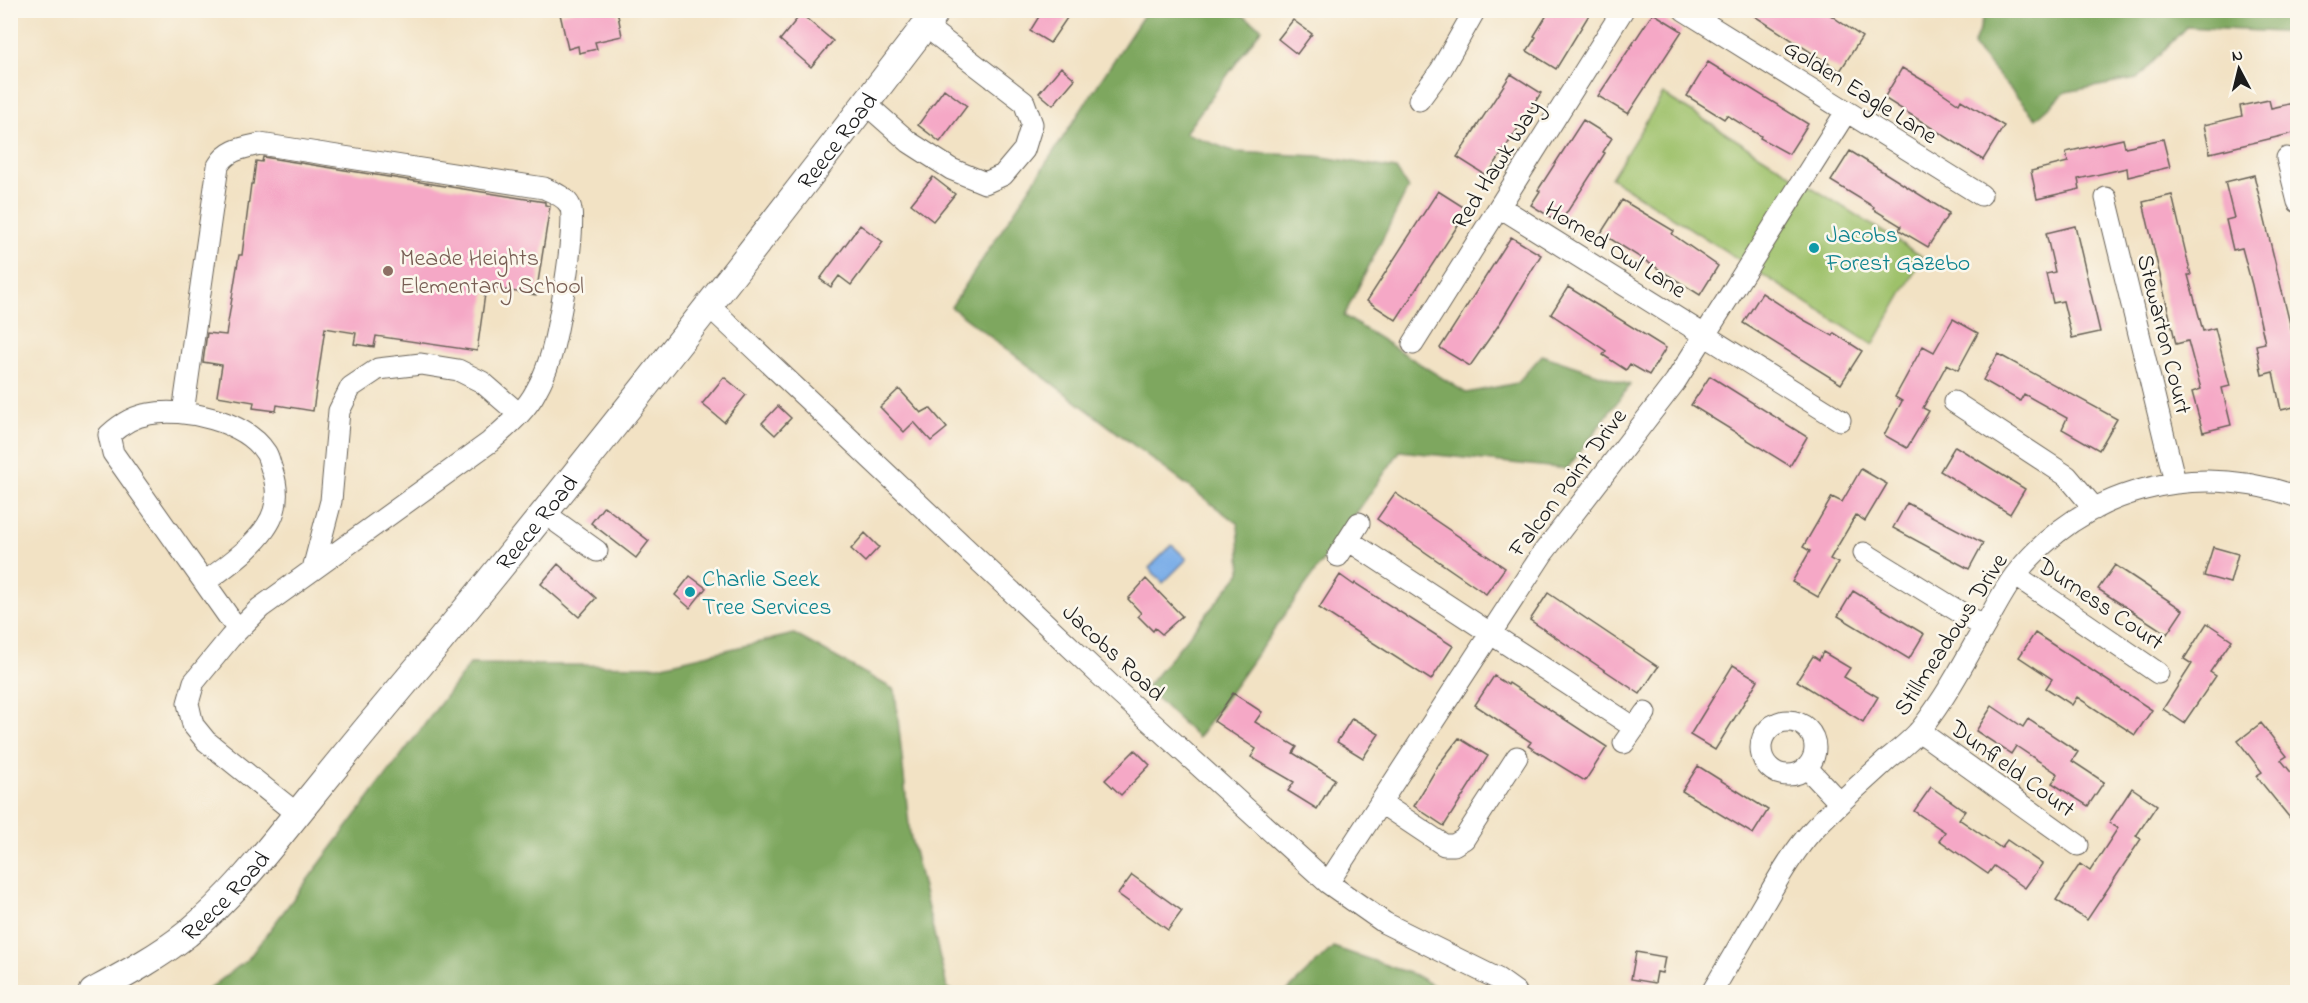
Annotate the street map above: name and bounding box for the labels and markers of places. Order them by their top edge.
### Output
place label: Jacobs Forest Gazebo [1825,219,1970,282]
marker: Jacobs Forest Gazebo [1807,241,1821,255]
place label: Meade Heights Elementary School [400,242,584,306]
marker: Meade Heights Elementary School [381,264,395,278]
place label: Charlie Seek Tree Services [702,563,832,626]
marker: Charlie Seek Tree Services [683,585,697,599]

